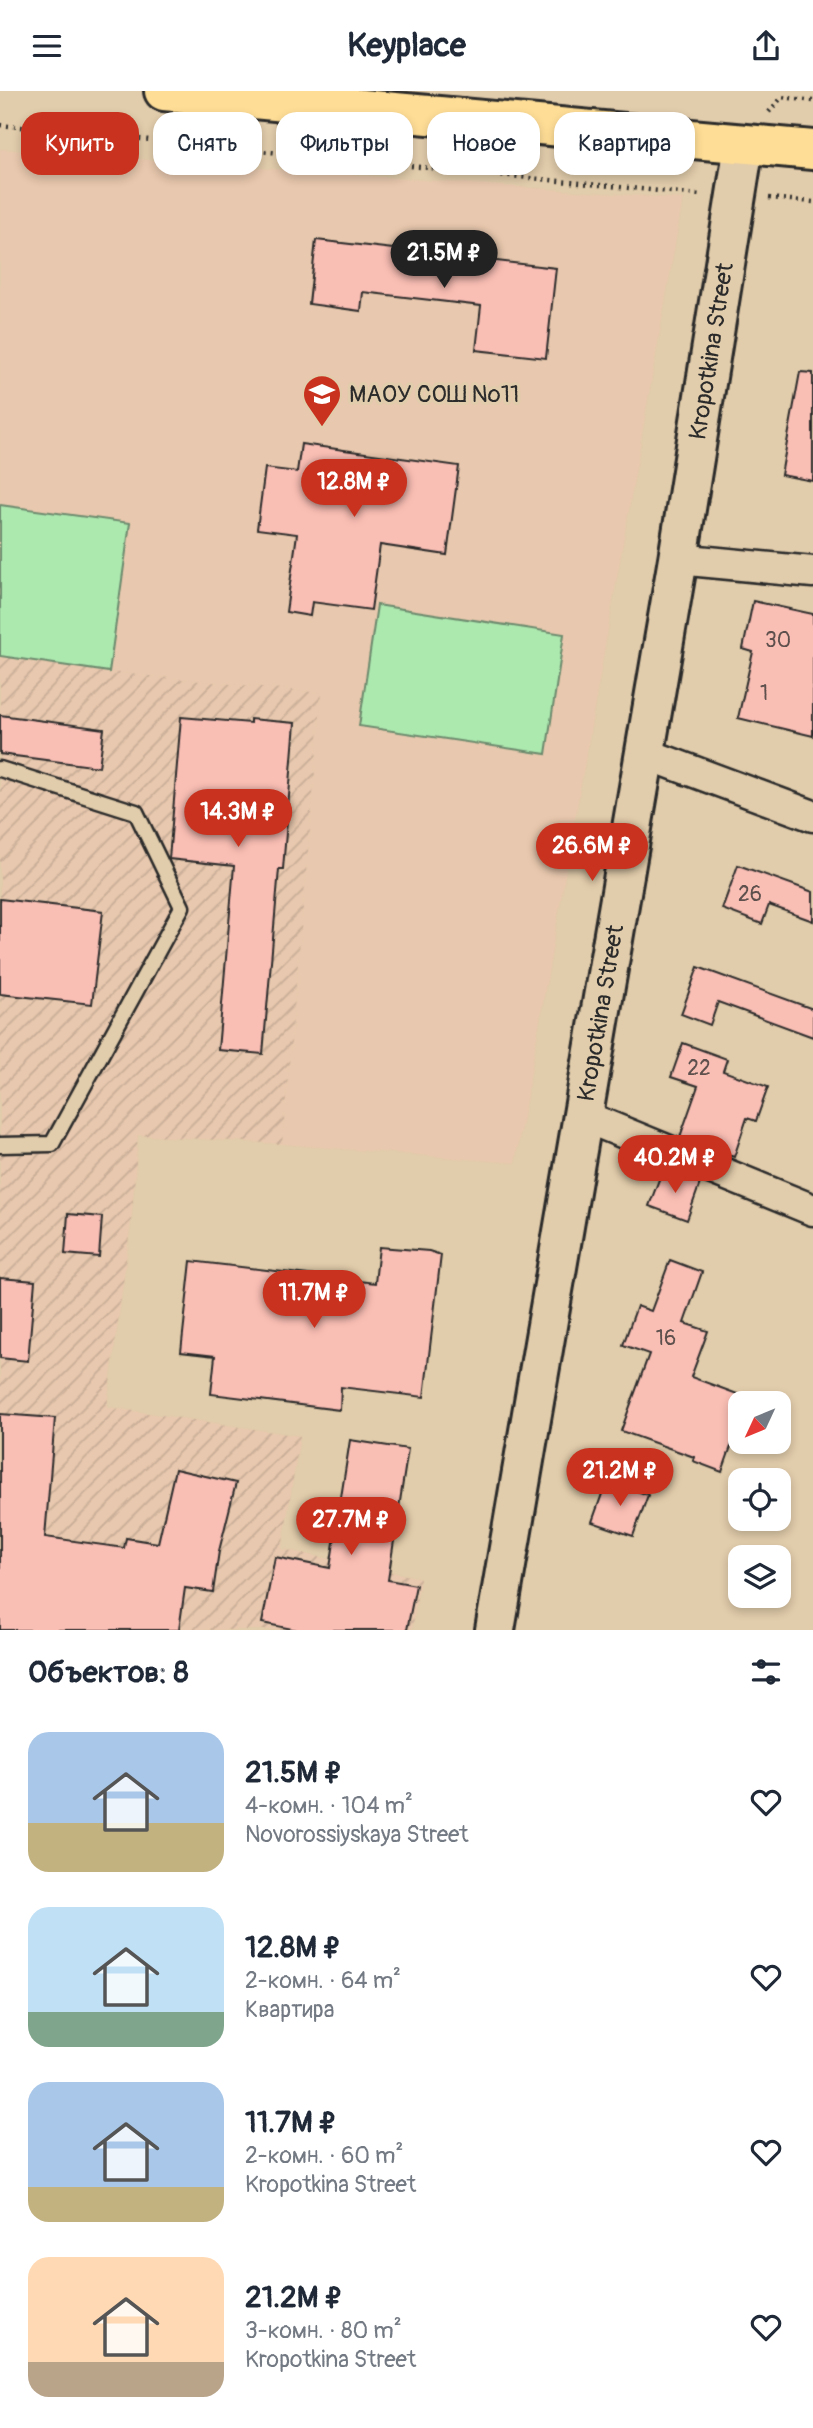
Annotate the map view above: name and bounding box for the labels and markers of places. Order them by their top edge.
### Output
pin: 21.5M ₽ [379,231,509,290]
school or university icon: МАОУ СОШ №11 [301,373,343,428]
place label: МАОУ СОШ №11 [349,380,519,409]
pin: 12.8M ₽ [289,459,419,519]
pin: 14.3M ₽ [173,789,303,849]
pin: 26.6M ₽ [527,823,657,883]
pin: 40.2M ₽ [610,1135,740,1195]
pin: 11.7M ₽ [249,1271,379,1330]
pin: 21.2M ₽ [555,1449,685,1508]
pin: 27.7M ₽ [286,1497,416,1557]

